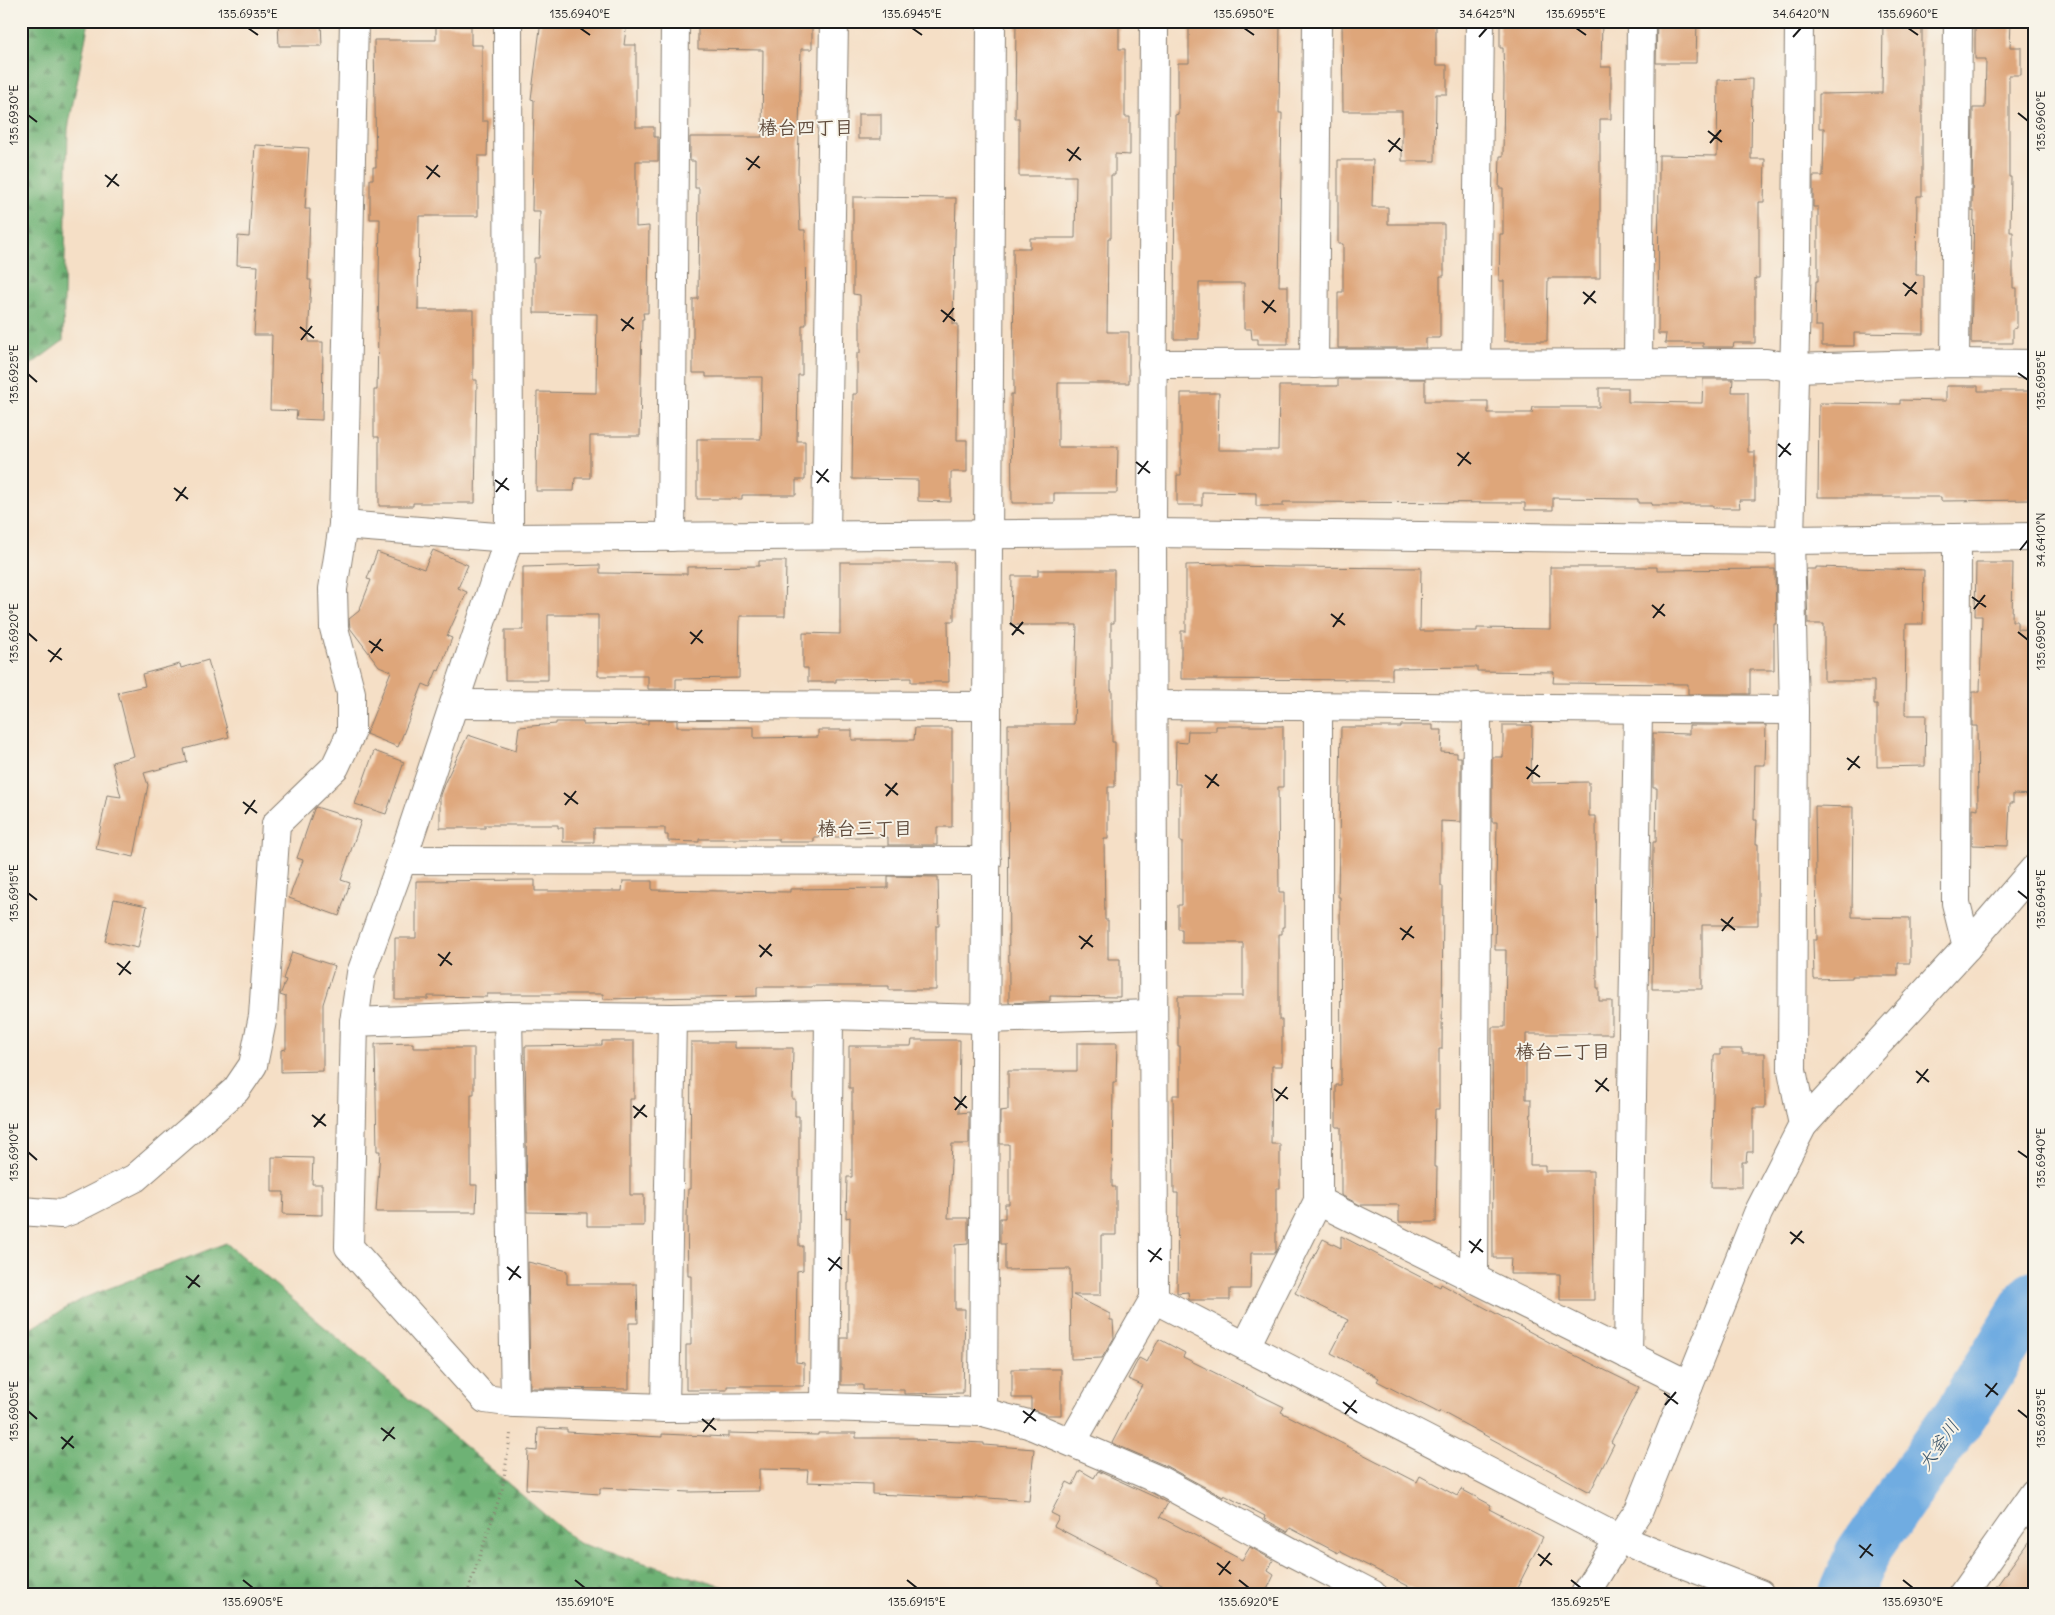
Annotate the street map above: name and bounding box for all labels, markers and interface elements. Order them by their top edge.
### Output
text: 135.6935°E [218,6,278,21]
text: 135.6940°E [550,6,610,21]
text: 135.6945°E [882,6,942,21]
text: 135.6950°E [1214,6,1274,21]
text: 34.6425°N [1459,6,1515,21]
text: 135.6955°E [1546,6,1606,21]
text: 34.6420°N [1773,6,1829,21]
text: 135.6960°E [1878,6,1938,21]
text: 135.6930°E [6,85,21,145]
text: 135.6960°E [2033,91,2048,151]
district label: 椿台四丁目 [758,115,854,139]
text: 135.6925°E [6,344,21,404]
text: 135.6955°E [2033,350,2048,410]
text: 34.6410°N [2033,513,2048,567]
text: 135.6920°E [6,603,21,663]
text: 135.6950°E [2033,610,2048,670]
district label: 椿台三丁目 [817,816,913,840]
text: 135.6915°E [6,864,21,922]
text: 135.6945°E [2033,869,2048,929]
district label: 椿台二丁目 [1515,1039,1611,1063]
text: 135.6910°E [6,1123,21,1181]
text: 135.6940°E [2033,1128,2048,1188]
text: 135.6905°E [6,1381,21,1441]
text: 135.6935°E [2033,1388,2048,1448]
water label: 大釜川 [1912,1415,1964,1475]
text: 135.6905°E [223,1594,283,1609]
text: 135.6910°E [556,1594,614,1609]
text: 135.6915°E [888,1594,946,1609]
text: 135.6920°E [1219,1594,1279,1609]
text: 135.6925°E [1551,1594,1611,1609]
text: 135.6930°E [1883,1594,1943,1609]

